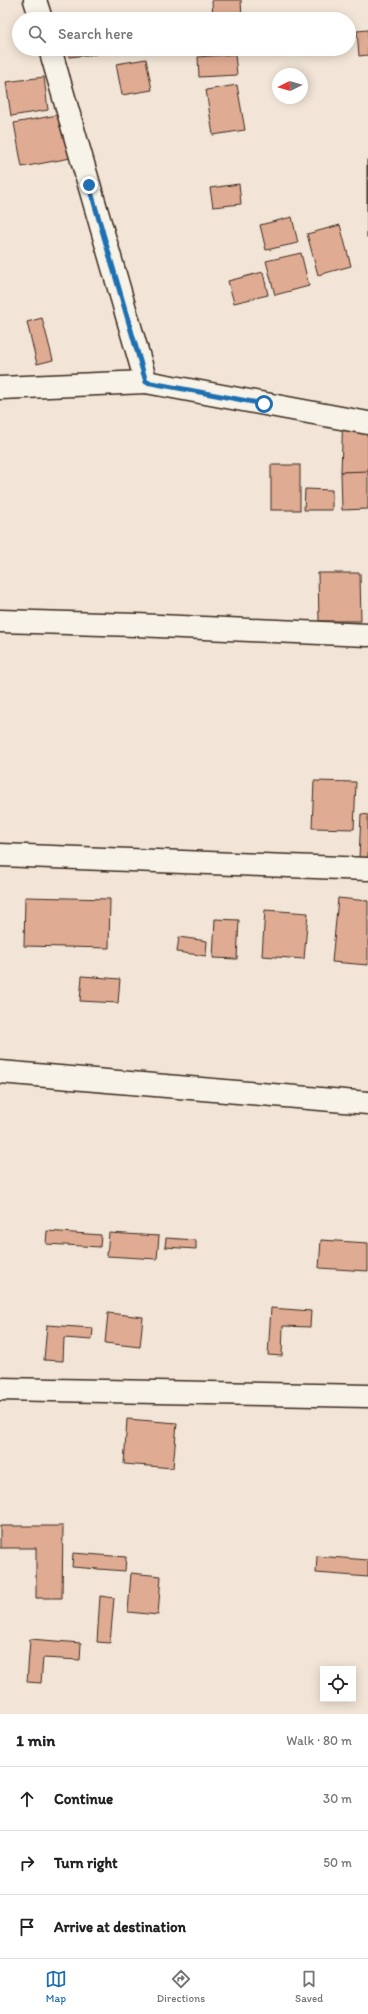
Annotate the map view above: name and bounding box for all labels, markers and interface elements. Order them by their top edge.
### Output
search box [12,12,356,56]
icon: search [26,23,48,45]
text: Search here [58,25,133,43]
north arrow [272,68,308,104]
route end [80,176,98,194]
route start [255,395,273,413]
map controls [320,1666,356,1702]
button: locate [320,1666,356,1702]
text: 1 min [16,1730,55,1750]
text: Walk · 80 m [286,1733,352,1748]
icon: ahead [16,1788,38,1810]
text: Continue [54,1790,113,1808]
text: 30 m [323,1791,352,1806]
icon: right [16,1852,38,1874]
text: Turn right [54,1854,118,1872]
text: 50 m [323,1855,352,1870]
icon: arrive [16,1916,38,1938]
text: Arrive at destination [54,1918,186,1936]
tab: Map [45,1968,67,2005]
tab: Directions [157,1968,205,2005]
tab: Saved [295,1968,323,2005]

